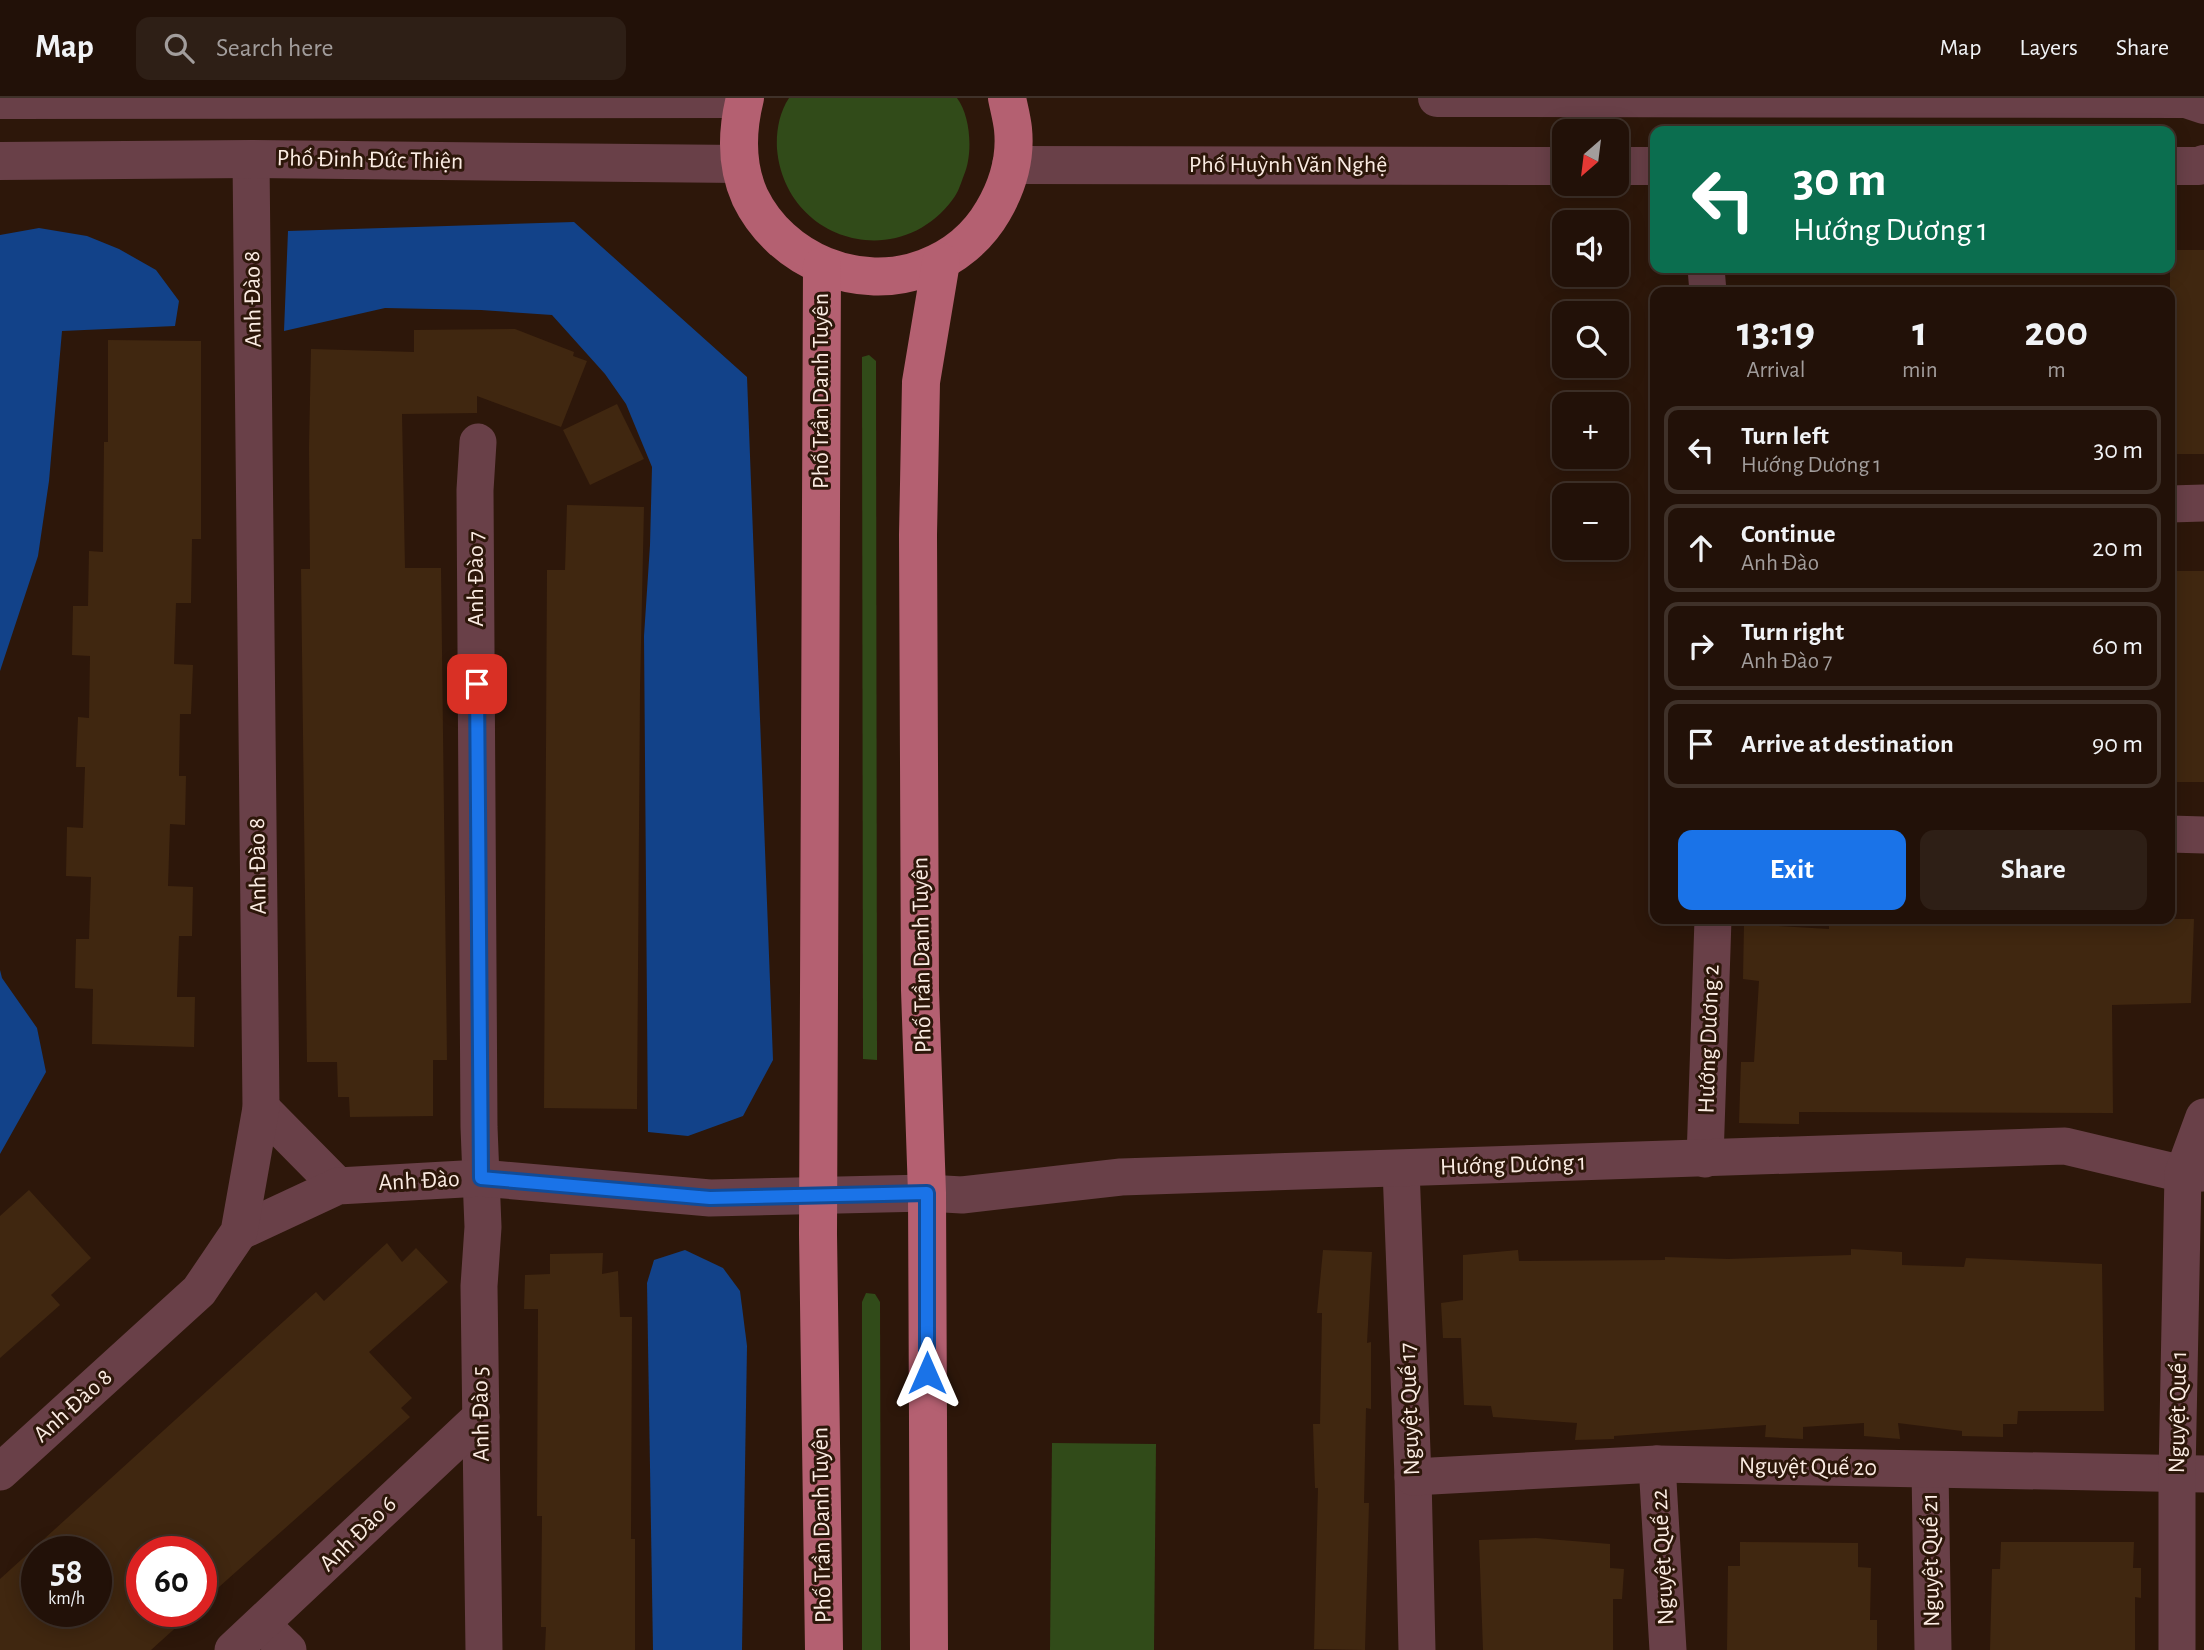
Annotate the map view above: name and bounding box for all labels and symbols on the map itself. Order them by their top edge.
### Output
north arrow [1552,119,1629,196]
street label: Phố Đinh Đức Thiện [276,146,464,174]
street label: Phố Huỳnh Văn Nghệ [1189,153,1387,177]
street label: Anh Đào 8 [240,250,266,348]
street label: Phố Trần Danh Tuyên [809,293,833,489]
street label: Anh Đào 7 [464,531,488,627]
pin [447,654,507,714]
street label: Anh Đào 8 [245,817,271,915]
street label: Phố Trần Danh Tuyên [908,857,936,1053]
street label: Hướng Dương 2 [1694,964,1724,1114]
street label: Hướng Dương 1 [1439,1150,1587,1180]
street label: Anh Đào [378,1167,460,1195]
position arrow [890,1336,964,1410]
street label: Nguyệt Quế 17 [1396,1342,1424,1476]
street label: Nguyệt Quế 1 [2165,1350,2191,1474]
street label: Anh Đào 8 [29,1365,117,1447]
street label: Anh Đào 5 [468,1366,494,1462]
street label: Phố Trần Danh Tuyên [808,1427,836,1623]
street label: Nguyệt Quế 20 [1739,1454,1877,1480]
street label: Nguyệt Quế 22 [1647,1488,1679,1626]
street label: Anh Đào 6 [315,1492,401,1576]
street label: Nguyệt Quế 21 [1918,1493,1944,1627]
speed limit sign: 60 [126,1536,217,1627]

